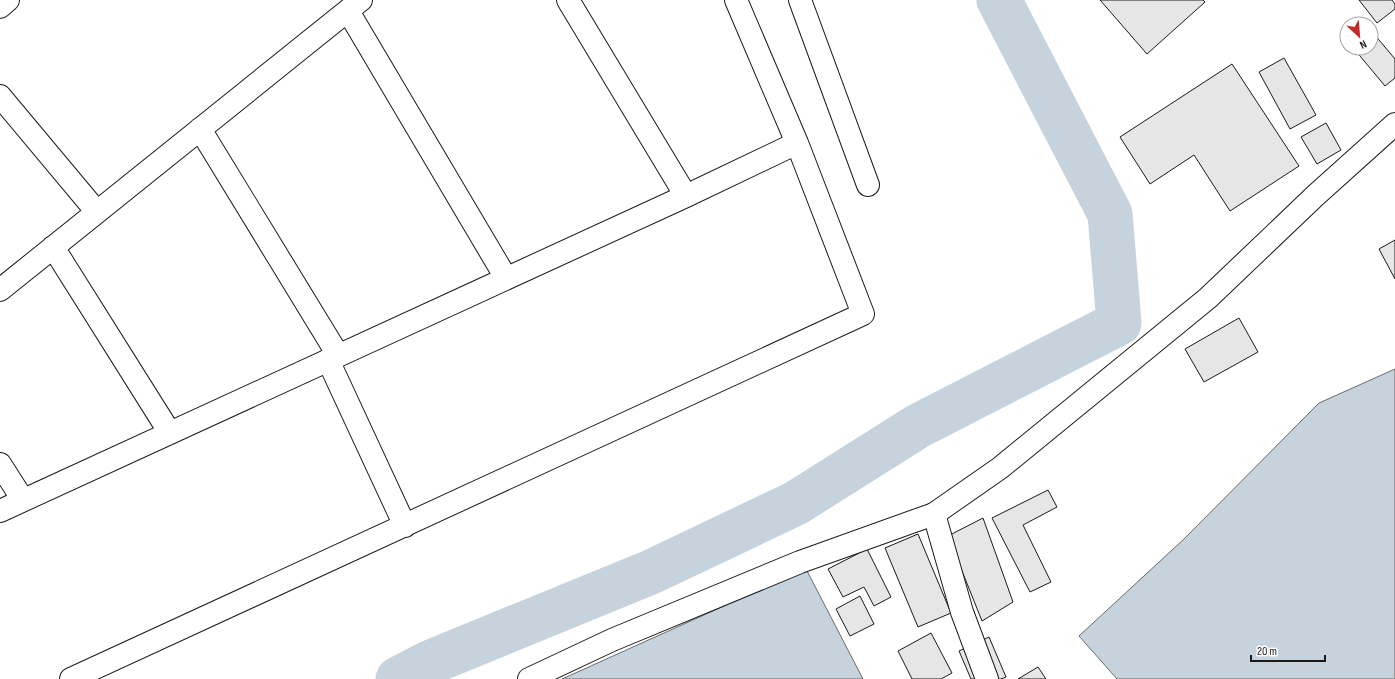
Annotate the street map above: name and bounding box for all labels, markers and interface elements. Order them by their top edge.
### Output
north arrow [1339,16,1379,56]
text: N [1358,37,1369,52]
scale bar [1251,637,1325,663]
text: 20 m [1257,644,1277,659]

